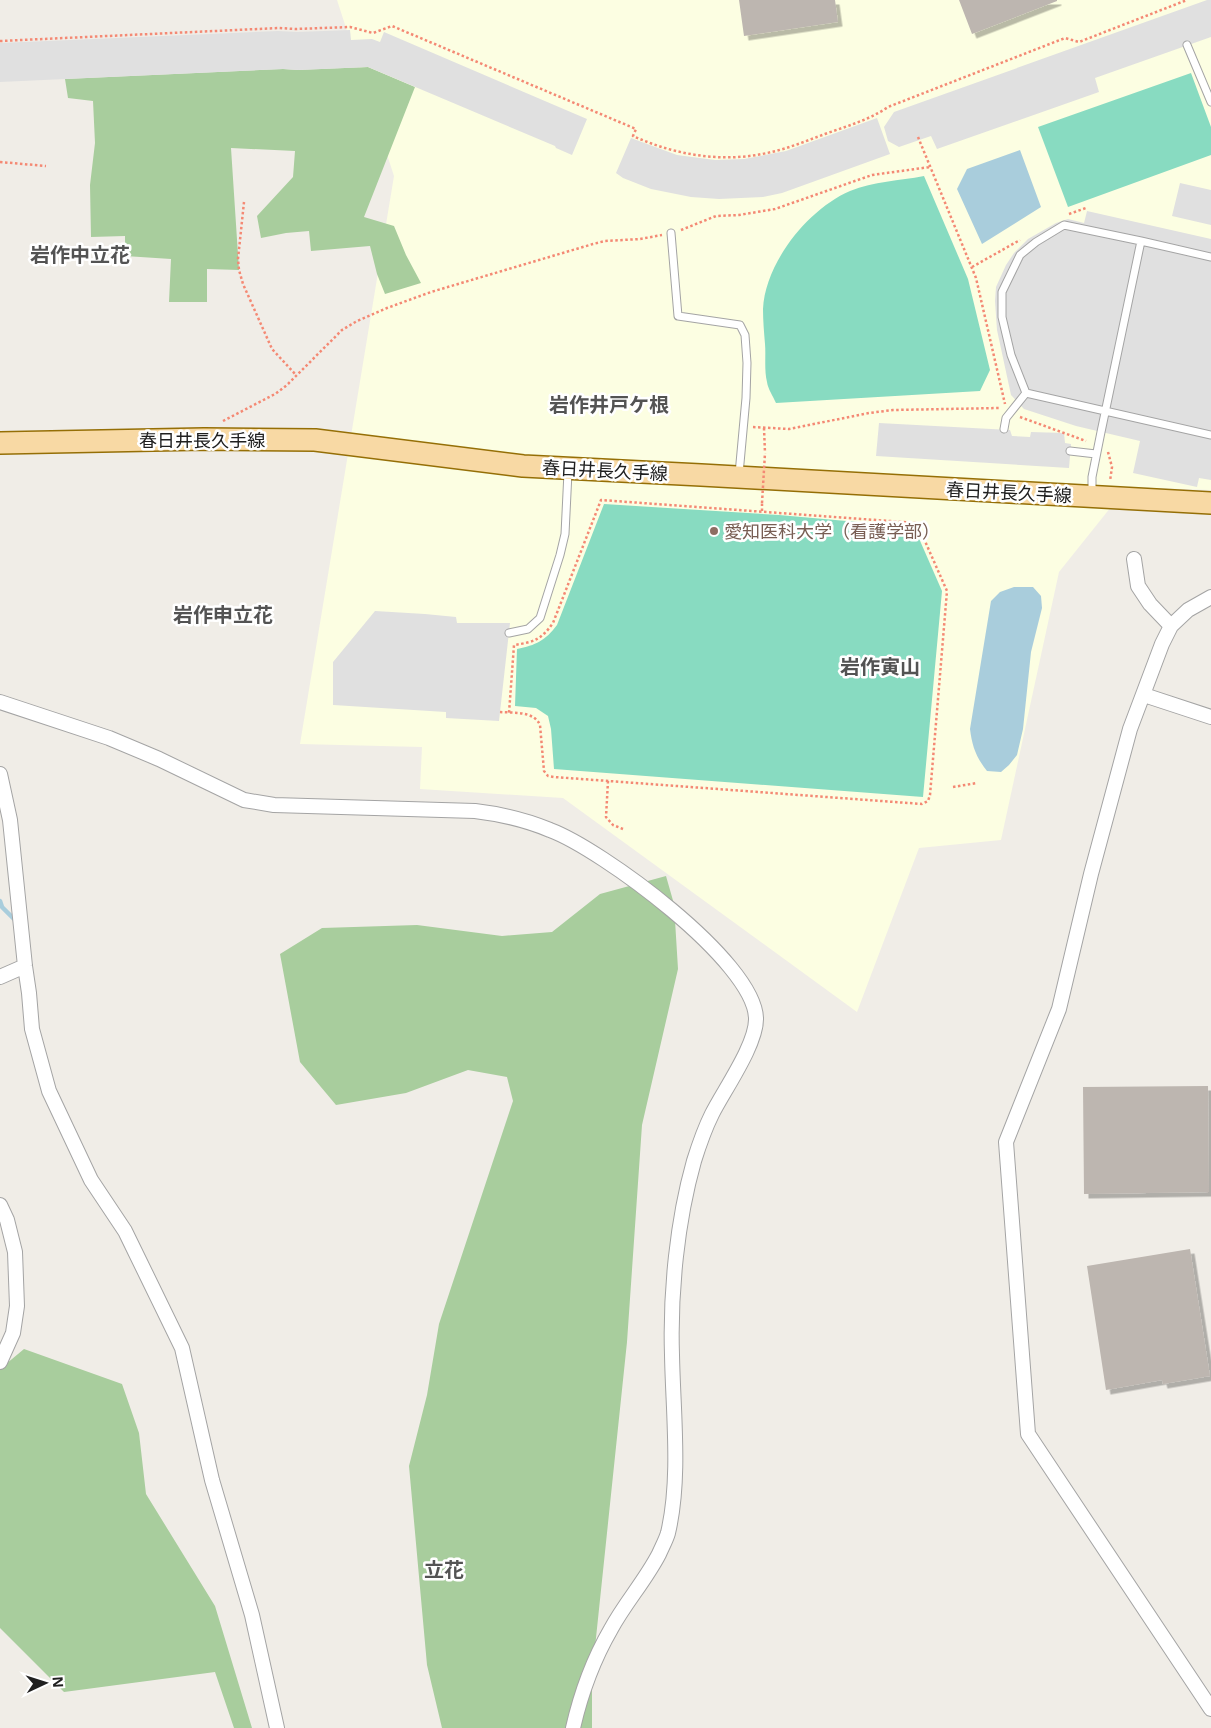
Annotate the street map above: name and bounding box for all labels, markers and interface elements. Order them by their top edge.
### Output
district label: 岩作中立花 [30,241,130,268]
district label: 岩作井戸ケ根 [549,391,669,418]
street label: 春日井長久手線 [139,428,265,452]
street label: 春日井長久手線 [541,455,669,485]
street label: 春日井長久手線 [945,477,1073,507]
place label: 愛知医科大学（看護学部） [724,519,940,543]
marker: 愛知医科大学（看護学部） [708,525,720,537]
district label: 岩作申立花 [173,601,273,628]
district label: 岩作寅山 [840,653,920,680]
district label: 立花 [424,1556,464,1583]
north arrow [20,1658,70,1708]
text: N [49,1676,68,1688]

